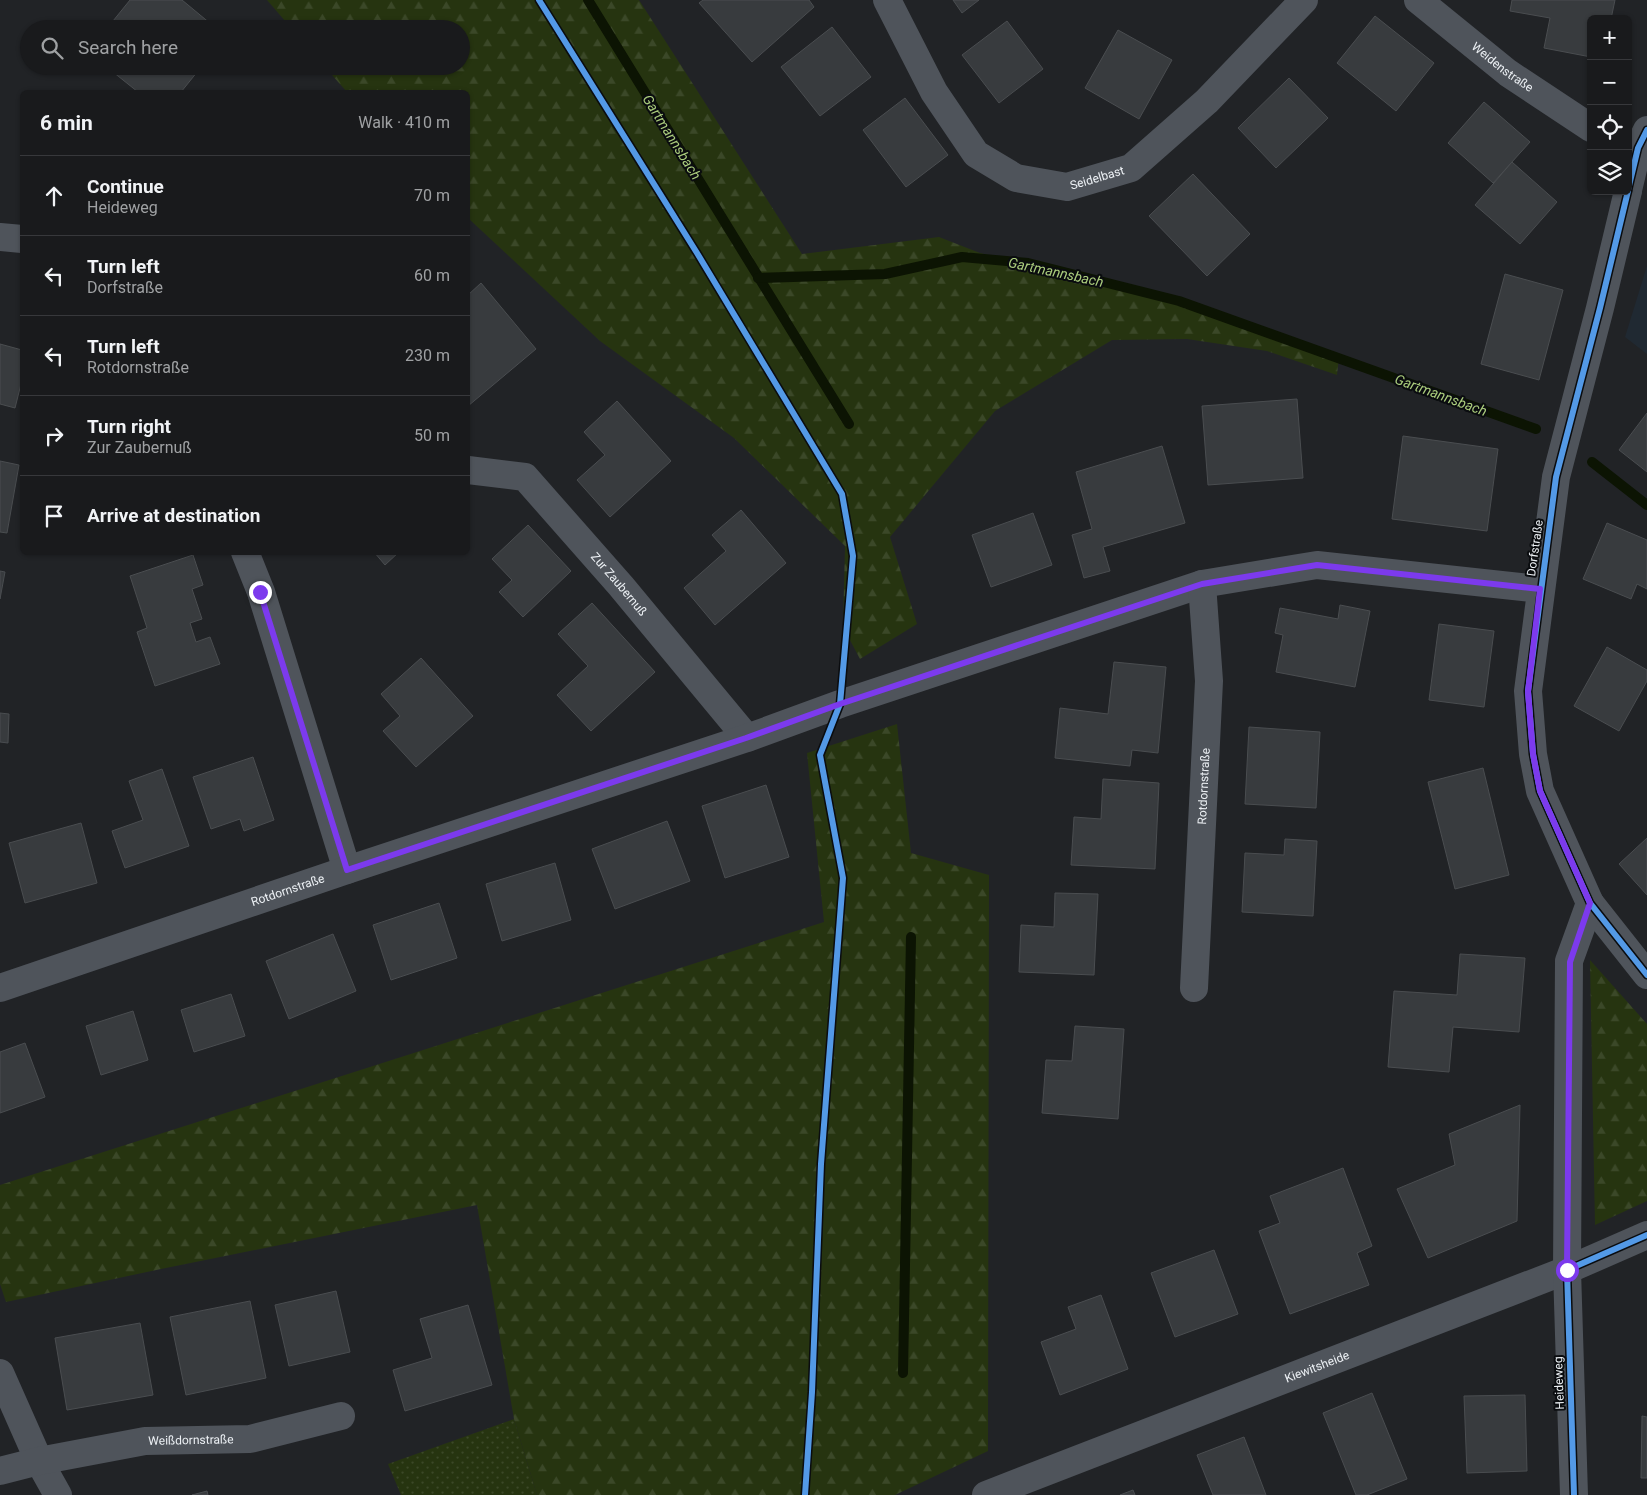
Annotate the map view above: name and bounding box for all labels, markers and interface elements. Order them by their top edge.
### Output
map controls [1587,15,1632,195]
button: + [1587,15,1632,60]
search box [20,20,470,75]
icon: search [38,34,66,62]
text: Search here [78,36,178,59]
street label: Weidenstraße [1469,39,1536,95]
button: − [1587,60,1632,105]
water label: Gartmannsbach [640,92,704,182]
button: locate [1587,105,1632,150]
text: 6 min [40,111,93,135]
text: Walk · 410 m [358,113,450,132]
button: layers [1587,150,1632,195]
street label: Seidelbast [1068,163,1126,193]
text: Continue [87,175,164,198]
icon: ahead [40,182,68,210]
text: 70 m [414,186,450,205]
text: Heideweg [87,198,158,217]
water label: Gartmannsbach [1007,254,1105,290]
text: Turn left [87,255,160,278]
icon: left [40,262,68,290]
text: 60 m [414,266,450,285]
text: Dorfstraße [87,278,163,297]
text: Turn left [87,335,160,358]
icon: left [40,342,68,370]
text: 230 m [405,346,450,365]
text: Rotdornstraße [87,358,189,377]
water label: Gartmannsbach [1393,371,1489,419]
text: Turn right [87,415,171,438]
icon: right [40,422,68,450]
text: 50 m [414,426,450,445]
text: Zur Zaubernuß [87,438,192,457]
icon: arrive [40,502,68,530]
text: Arrive at destination [87,504,260,527]
street label: Dorfstraße [1524,519,1546,577]
street label: Zur Zaubernuß [588,550,650,619]
route end [249,581,272,604]
street label: Rotdornstraße [1195,748,1213,825]
street label: Rotdornstraße [249,871,326,909]
route start [1556,1259,1579,1282]
street label: Kiewitsheide [1283,1348,1351,1386]
street label: Heideweg [1551,1356,1567,1410]
street label: Weißdornstraße [148,1432,234,1448]

